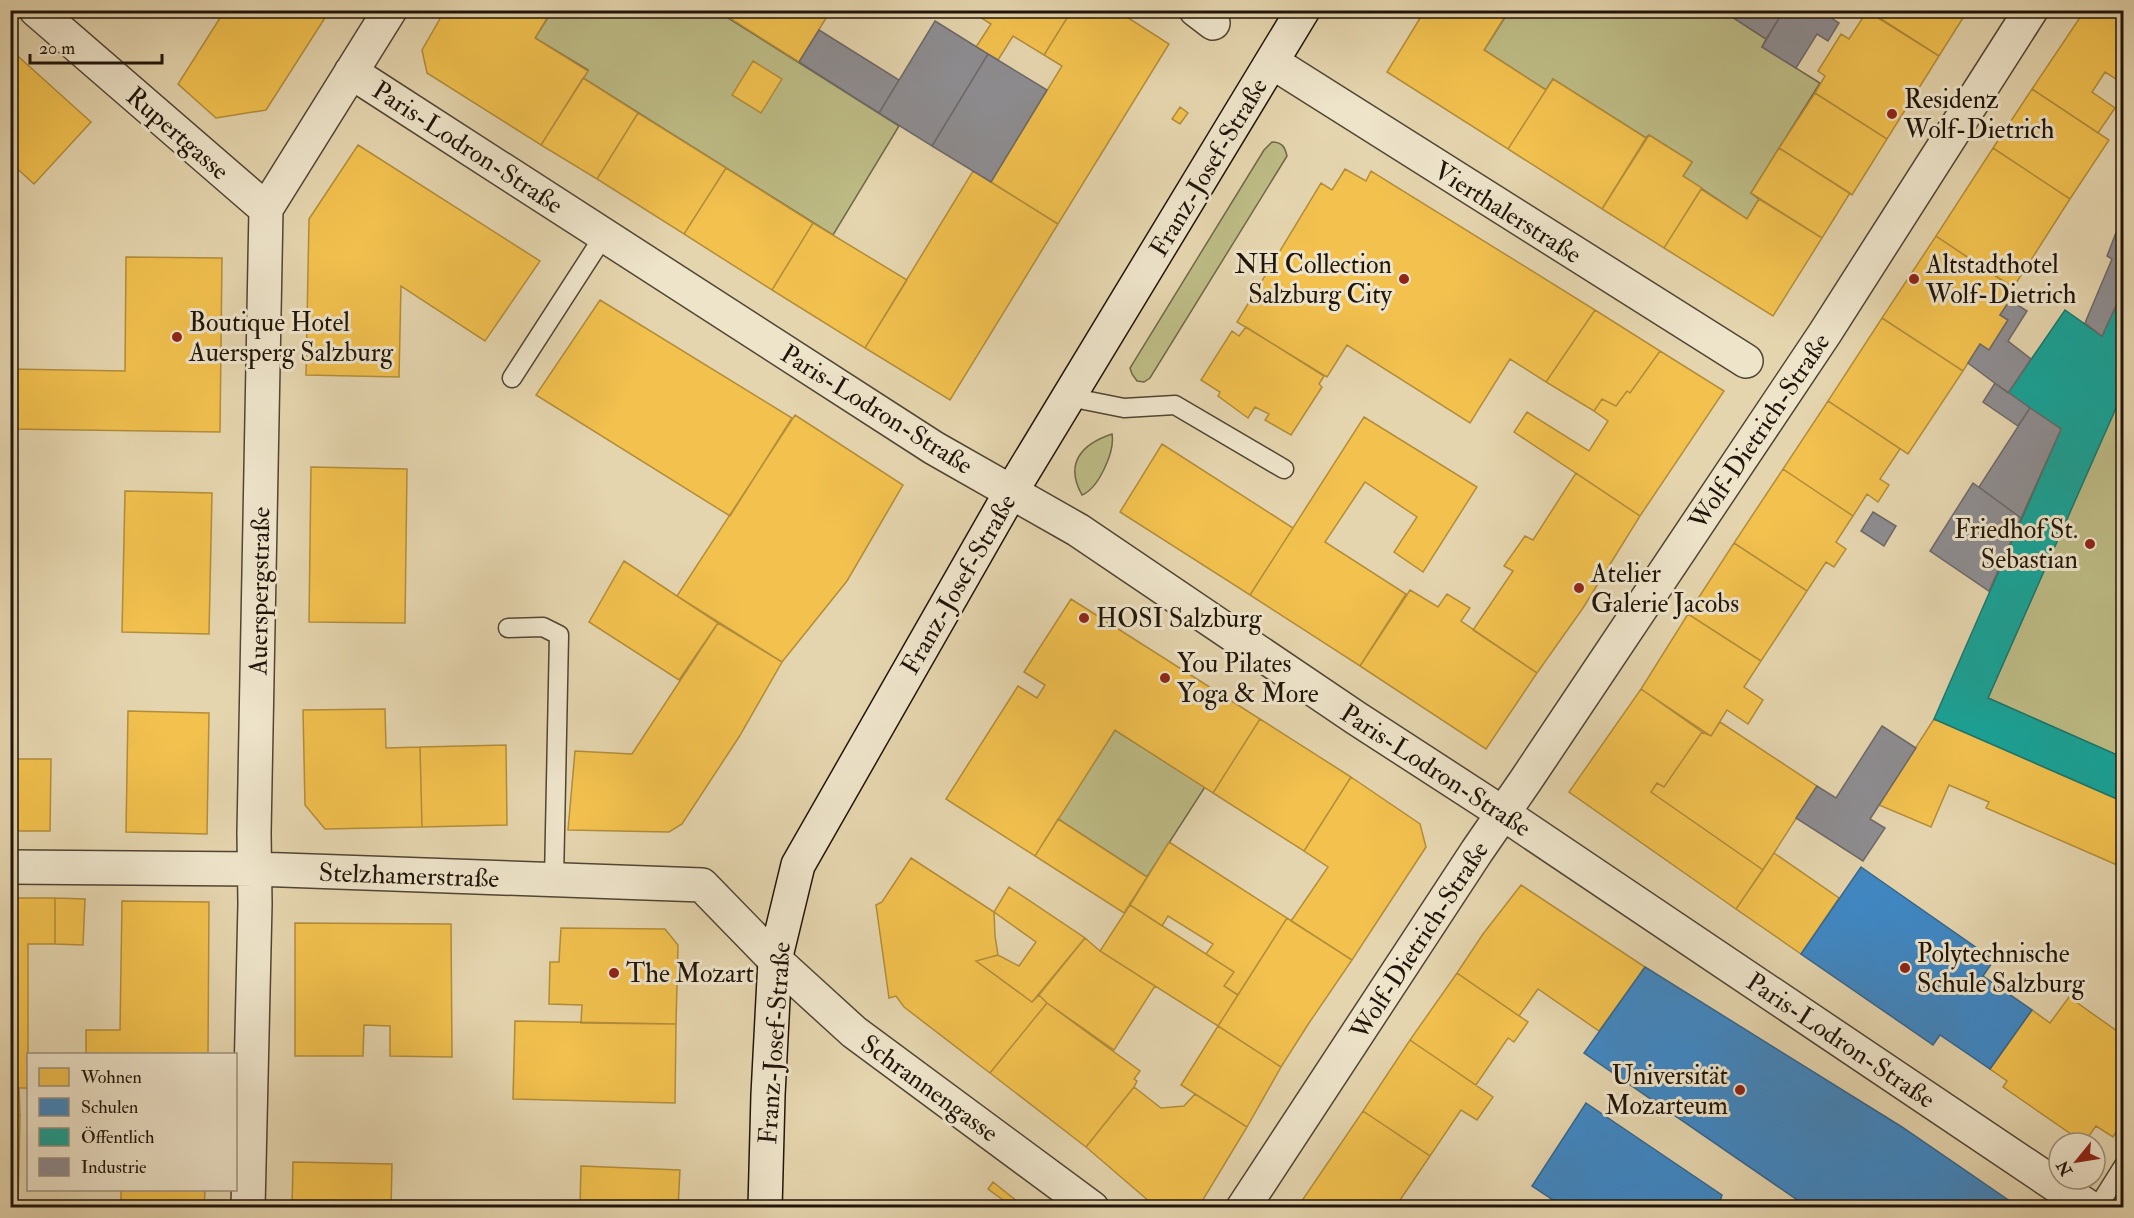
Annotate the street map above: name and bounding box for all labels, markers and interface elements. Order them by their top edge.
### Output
scale bar [30,27,162,65]
text: 20 m [39,37,75,60]
street label: Franz-Josef-Straße [1143,72,1275,263]
street label: Paris-Lodron-Straße [366,74,569,221]
street label: Rupertgasse [119,80,236,188]
place label: Residenz Wolf-Dietrich [1903,84,2055,146]
marker: Residenz Wolf-Dietrich [1885,107,1899,121]
street label: Vierthalerstraße [1428,155,1587,271]
place label: NH Collection Salzburg City [1235,249,1393,311]
place label: Altstadthotel Wolf-Dietrich [1925,249,2077,311]
marker: NH Collection Salzburg City [1397,272,1411,286]
marker: Altstadthotel Wolf-Dietrich [1907,272,1921,286]
place label: Boutique Hotel Auersperg Salzburg [188,307,394,370]
street label: Wolf-Dietrich-Straße [1682,327,1837,537]
marker: Boutique Hotel Auersperg Salzburg [170,330,184,344]
street label: Paris-Lodron-Straße [774,338,979,482]
street label: Franz-Josef-Straße [894,489,1024,680]
street label: Auerspergstraße [243,506,278,676]
place label: Friedhof St. Sebastian [1954,514,2078,576]
marker: Friedhof St. Sebastian [2083,537,2097,551]
place label: Atelier Galerie Jacobs [1590,558,1739,620]
marker: Atelier Galerie Jacobs [1572,581,1586,595]
place label: HOSI Salzburg [1096,603,1263,635]
marker: HOSI Salzburg [1077,611,1091,625]
place label: You Pilates Yoga & More [1177,648,1319,710]
marker: You Pilates Yoga & More [1158,671,1172,685]
street label: Paris-Lodron-Straße [1334,697,1537,844]
street label: Wolf-Dietrich-Straße [1343,835,1496,1046]
street label: Stelzhamerstraße [318,857,500,895]
place label: Polytechnische Schule Salzburg [1917,938,2086,1000]
street label: Franz-Josef-Straße [752,941,798,1145]
place label: The Mozart [626,958,754,990]
marker: Polytechnische Schule Salzburg [1898,961,1912,975]
marker: The Mozart [607,966,621,980]
street label: Paris-Lodron-Straße [1740,966,1941,1116]
street label: Schrannengasse [854,1028,1005,1150]
legend [27,1053,237,1191]
place label: Universität Mozarteum [1605,1060,1728,1122]
text: Wohnen [80,1066,142,1089]
marker: Universität Mozarteum [1733,1083,1747,1097]
text: Schulen [81,1096,138,1119]
text: Öffentlich [81,1126,155,1149]
north arrow [2047,1131,2107,1191]
text: Industrie [81,1156,147,1179]
text: N [2052,1156,2078,1180]

